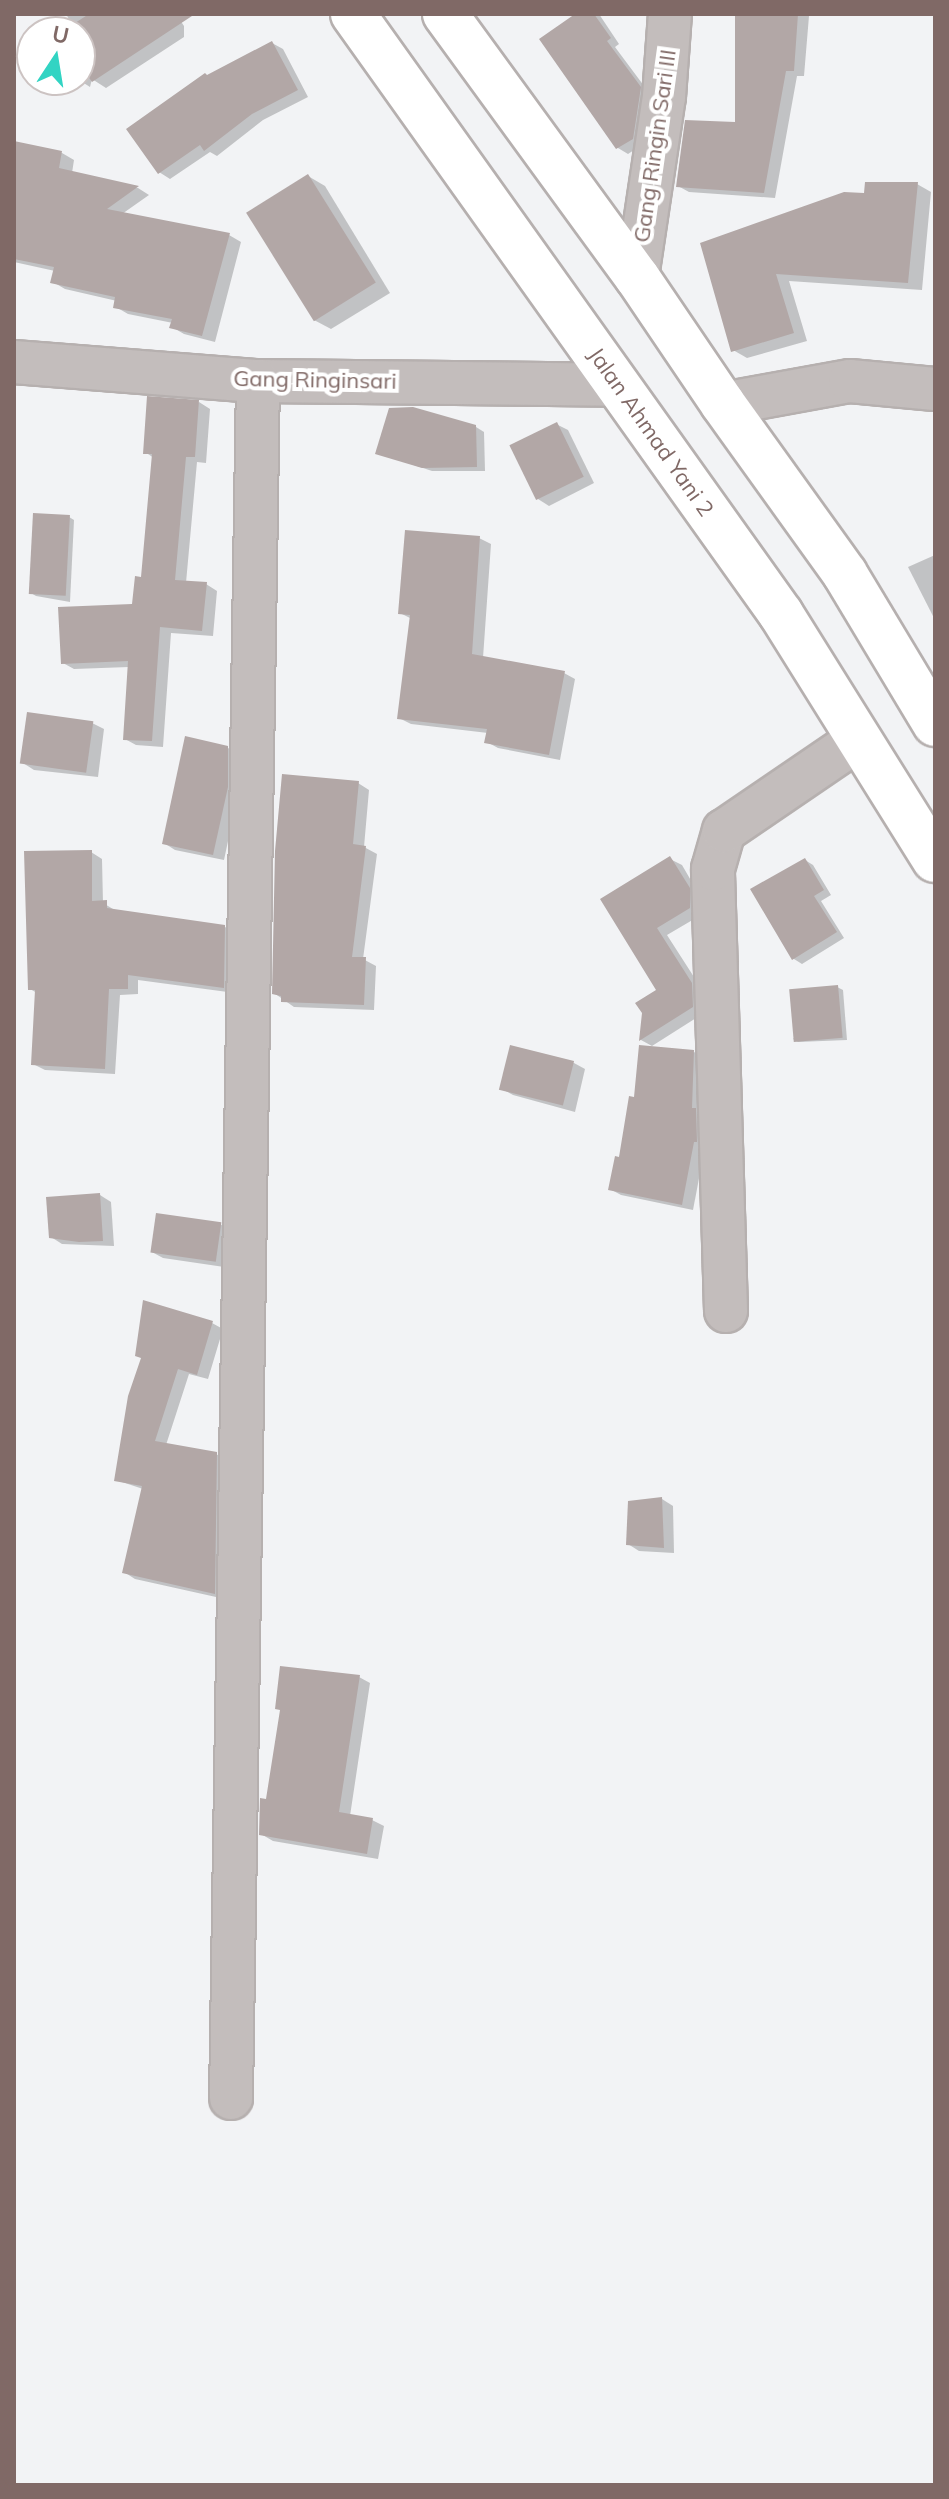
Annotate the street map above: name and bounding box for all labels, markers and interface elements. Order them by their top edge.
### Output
north arrow [16,16,96,96]
text: U [50,19,71,50]
street label: Gang Ringin Sari III [628,48,682,244]
street label: Jalan Ahmad Yani 2 [583,343,719,521]
street label: Gang Ringinsari [233,365,397,395]

